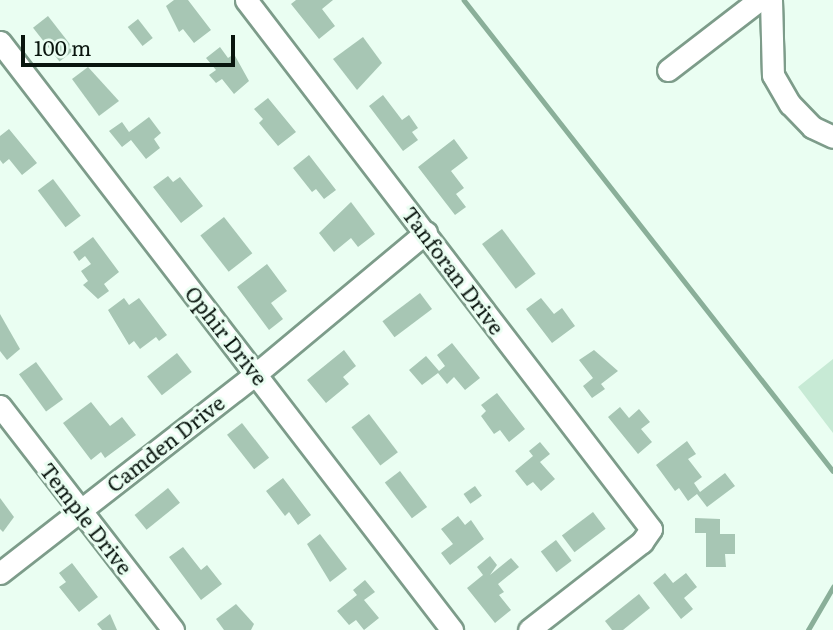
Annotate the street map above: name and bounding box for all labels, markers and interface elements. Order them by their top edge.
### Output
scale bar [24,21,238,65]
text: 100 m [34,31,91,62]
street label: Tanforan Drive [398,201,510,339]
street label: Ophir Drive [181,280,273,390]
street label: Camden Drive [101,389,229,497]
street label: Temple Drive [36,457,138,579]

